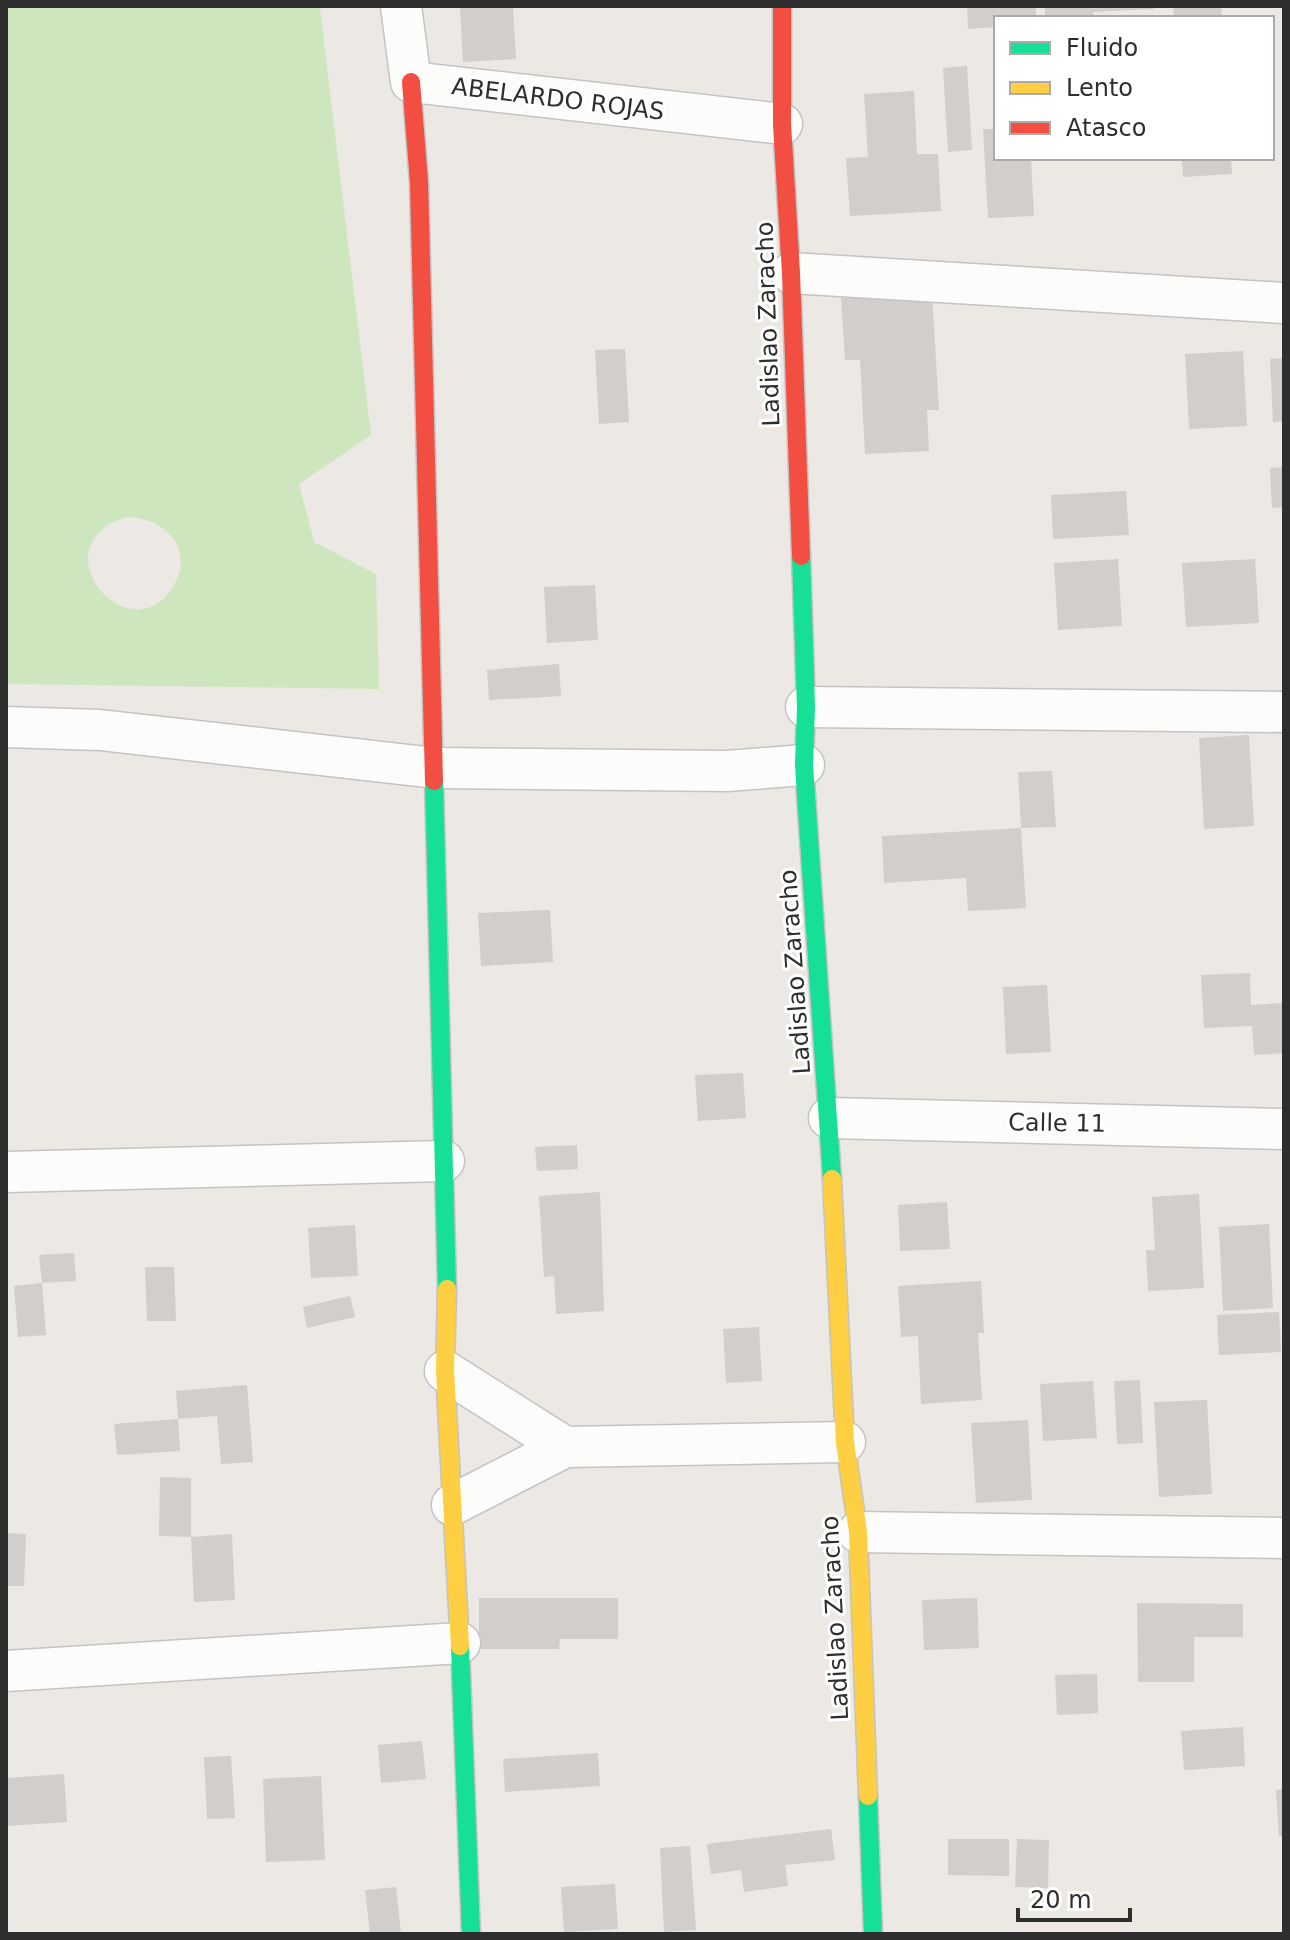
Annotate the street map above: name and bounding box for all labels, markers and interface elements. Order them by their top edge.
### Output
legend [994,16,1274,160]
text: Fluido [1066,34,1138,62]
street label: ABELARDO ROJAS [450,72,666,126]
text: Lento [1066,74,1133,102]
text: Atasco [1066,114,1147,142]
street label: Ladislao Zaracho [750,221,786,427]
street label: Ladislao Zaracho [774,869,816,1075]
street label: Calle 11 [1008,1108,1106,1138]
street label: Ladislao Zaracho [816,1515,854,1721]
scale bar [1018,1872,1130,1922]
text: 20 m [1030,1886,1092,1914]

